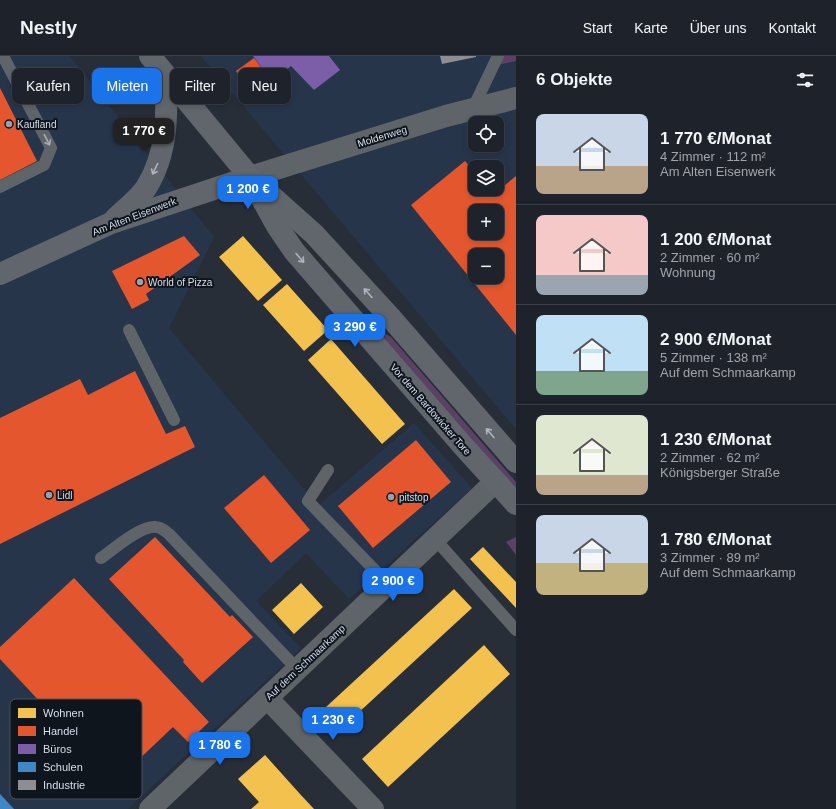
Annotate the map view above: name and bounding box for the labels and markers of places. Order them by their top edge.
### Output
pin: 1 770 € [107,118,181,152]
marker: Kaufland [4,119,14,129]
place label: Kaufland [17,119,56,130]
pin: 1 200 € [211,176,285,210]
marker: World of Pizza [135,277,145,287]
place label: World of Pizza [148,277,213,288]
pin: 3 290 € [318,314,392,348]
marker: Lidl [44,490,54,500]
place label: Lidl [57,490,73,501]
marker: pitstop [386,492,396,502]
place label: pitstop [399,492,429,503]
pin: 2 900 € [356,568,430,602]
pin: 1 230 € [296,707,370,741]
pin: 1 780 € [183,732,257,766]

